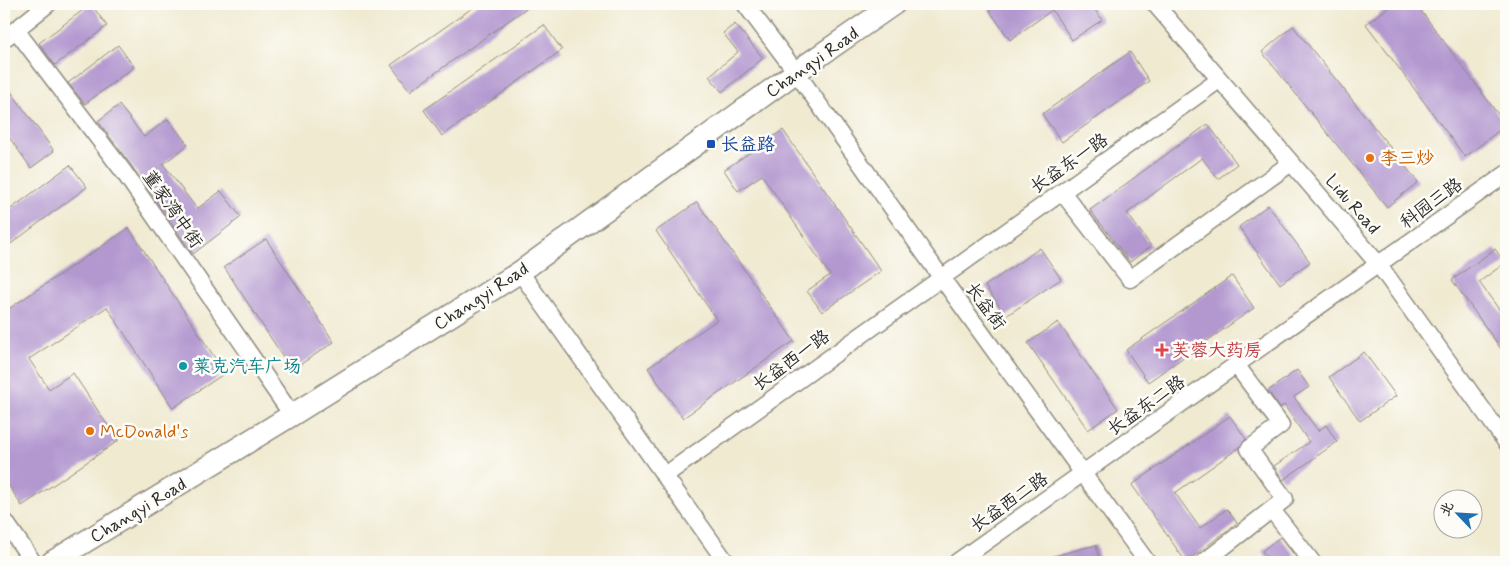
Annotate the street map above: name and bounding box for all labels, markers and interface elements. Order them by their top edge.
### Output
street label: Changyi Road [761,22,864,104]
street label: 长益东一路 [1026,128,1113,199]
place label: 长益路 [721,133,775,157]
marker: 长益路 [705,138,717,150]
place label: 李三炒 [1380,147,1434,171]
marker: 李三炒 [1364,152,1376,164]
street label: 董家湾中街 [137,166,208,253]
street label: Lidu Road [1320,170,1385,240]
street label: 科园三路 [1395,173,1468,235]
street label: Changyi Road [430,257,534,336]
street label: 长益街 [960,278,1011,335]
street label: 长益西一路 [748,325,835,397]
place label: 芙蓉大药房 [1172,339,1262,363]
marker: 芙蓉大药房 [1156,344,1168,356]
place label: 莱克汽车广场 [193,355,301,379]
marker: 莱克汽车广场 [177,360,189,372]
street label: 长益东二路 [1103,370,1190,441]
place label: McDonald's [100,420,188,444]
marker: McDonald's [84,425,96,437]
street label: 长益西二路 [966,467,1053,538]
street label: Changyi Road [86,473,191,549]
north arrow [1432,488,1482,538]
text: 北 [1436,499,1458,519]

